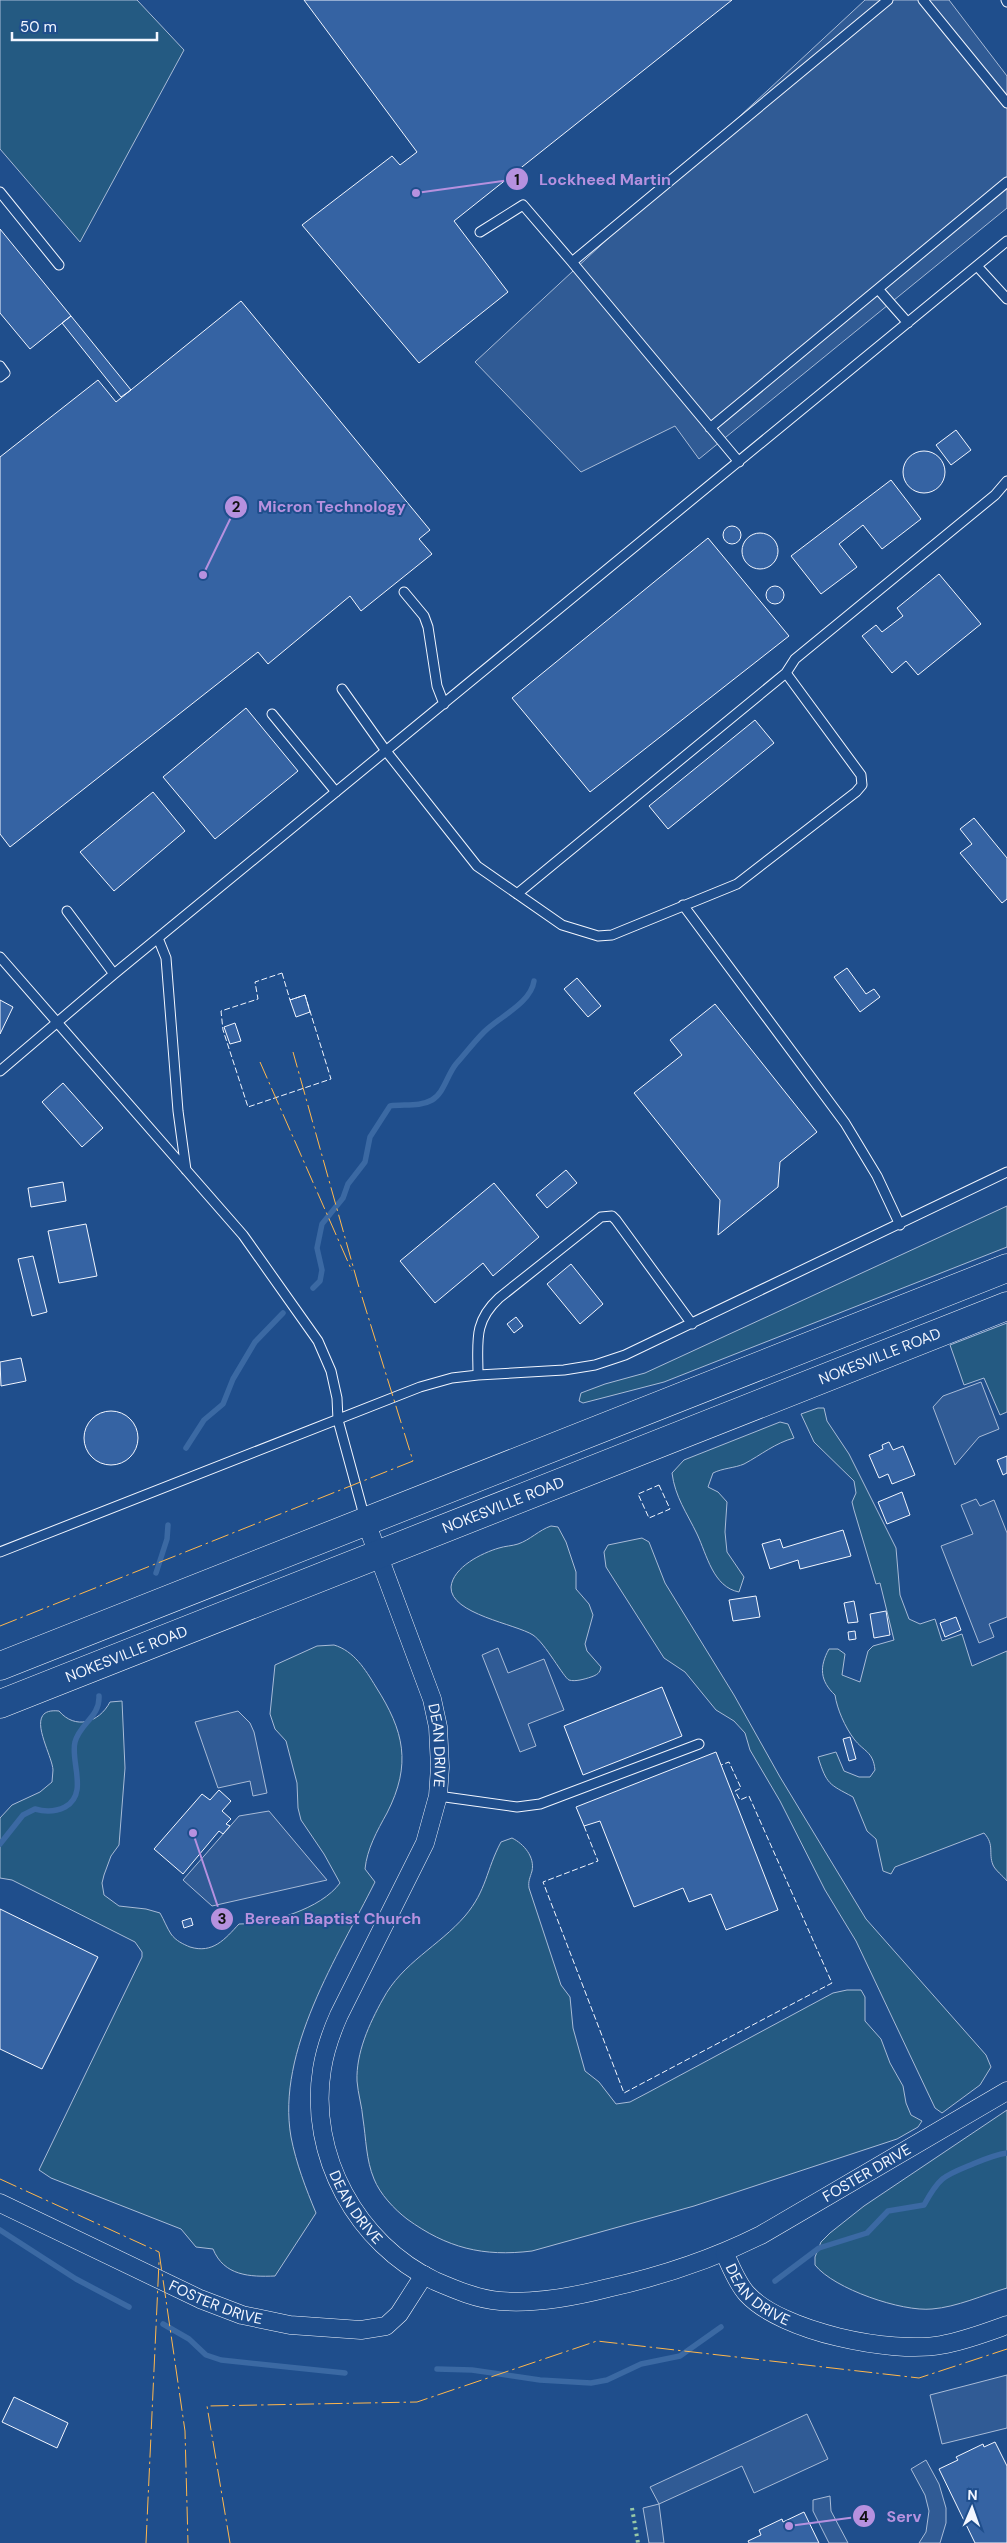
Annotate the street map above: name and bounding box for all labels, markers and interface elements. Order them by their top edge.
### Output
scale bar [12,10,158,42]
text: 50 m [20,17,57,37]
callout: Lockheed Martin [505,164,681,195]
text: Lockheed Martin [539,169,671,190]
text: 1 [514,170,520,190]
callout: Micron Technology [224,491,416,522]
text: Micron Technology [258,496,406,517]
text: 2 [232,497,241,517]
street label: NOKESVILLE ROAD [816,1323,944,1389]
street label: NOKESVILLE ROAD [439,1472,567,1538]
street label: NOKESVILLE ROAD [63,1621,190,1687]
street label: DEAN DRIVE [423,1702,450,1788]
callout: Berean Baptist Church [210,1903,431,1934]
text: Berean Baptist Church [245,1908,421,1929]
text: 3 [217,1909,227,1929]
street label: FOSTER DRIVE [819,2139,915,2207]
street label: DEAN DRIVE [324,2167,387,2249]
street label: DEAN DRIVE [721,2260,793,2330]
street label: FOSTER DRIVE [166,2276,264,2329]
north arrow [947,2483,997,2533]
text: N [967,2486,978,2504]
callout: Serv [851,2501,931,2532]
text: Serv [887,2506,921,2527]
text: 4 [859,2507,869,2527]

